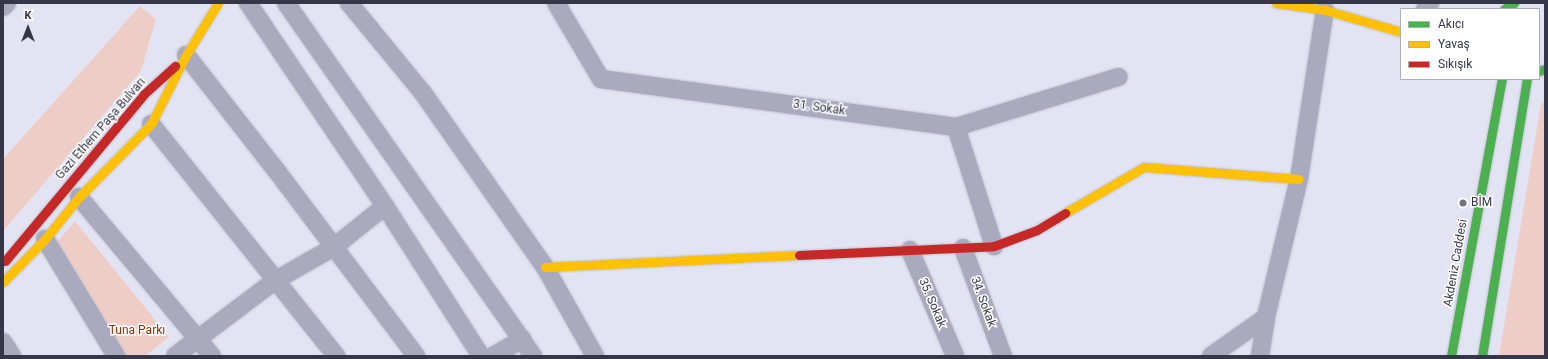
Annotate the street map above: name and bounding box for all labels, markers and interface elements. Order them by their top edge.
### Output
north arrow [8,8,48,48]
legend [1400,8,1540,80]
text: K [25,9,32,22]
text: Akıcı [1438,17,1464,31]
text: Yavaş [1438,37,1470,51]
text: Sıkışık [1438,57,1472,71]
street label: Gazi Ethem Paşa Bulvarı [53,75,149,183]
street label: 31. Sokak [792,97,846,119]
place label: BİM [1471,196,1492,210]
marker: BİM [1458,198,1468,208]
street label: Akdeniz Caddesi [1441,218,1471,308]
street label: 34. Sokak [967,275,999,329]
street label: 35. Sokak [915,276,949,330]
park label: Tuna Parkı [109,324,165,338]

